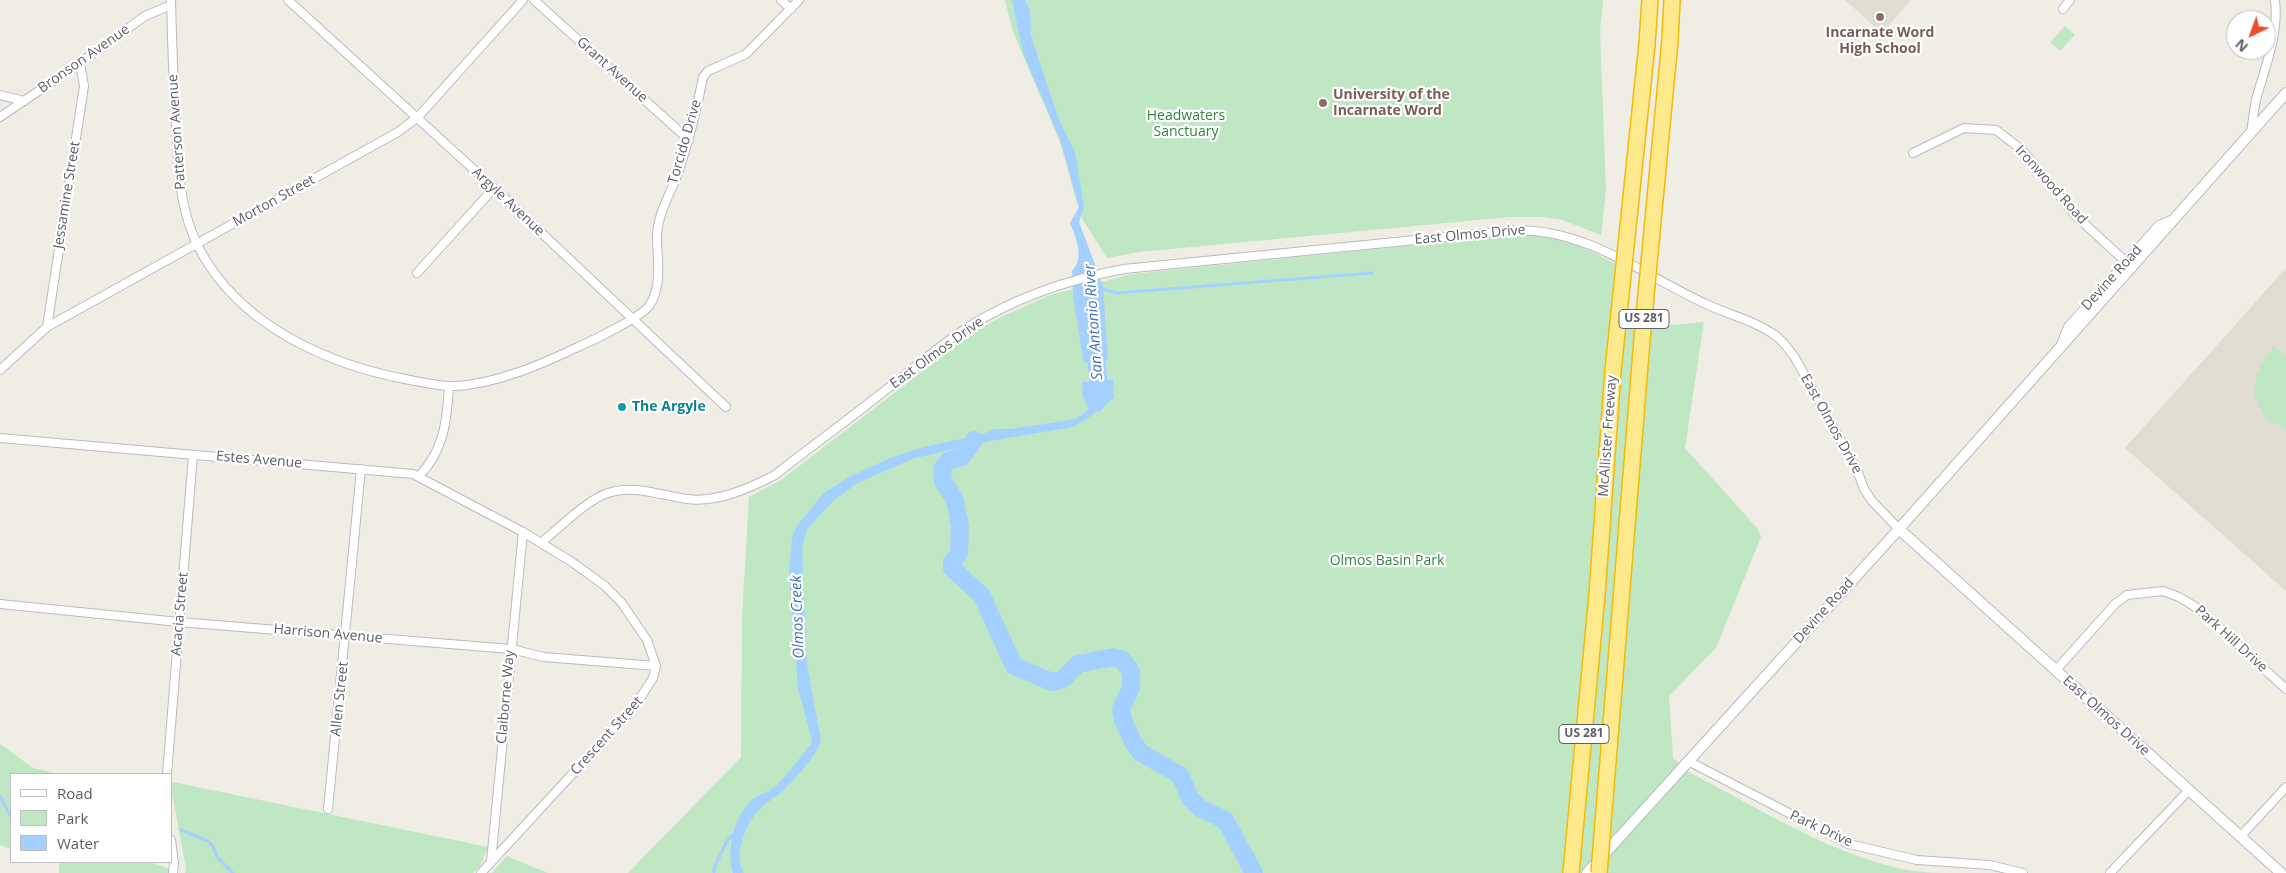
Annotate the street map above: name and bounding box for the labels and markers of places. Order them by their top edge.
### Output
marker: Incarnate Word High School [1874,11,1886,23]
place label: Incarnate Word High School [1826,25,1934,58]
place label: University of the Incarnate Word [1333,87,1450,120]
marker: University of the Incarnate Word [1317,97,1329,109]
place label: The Argyle [632,399,706,415]
marker: The Argyle [616,401,628,413]

